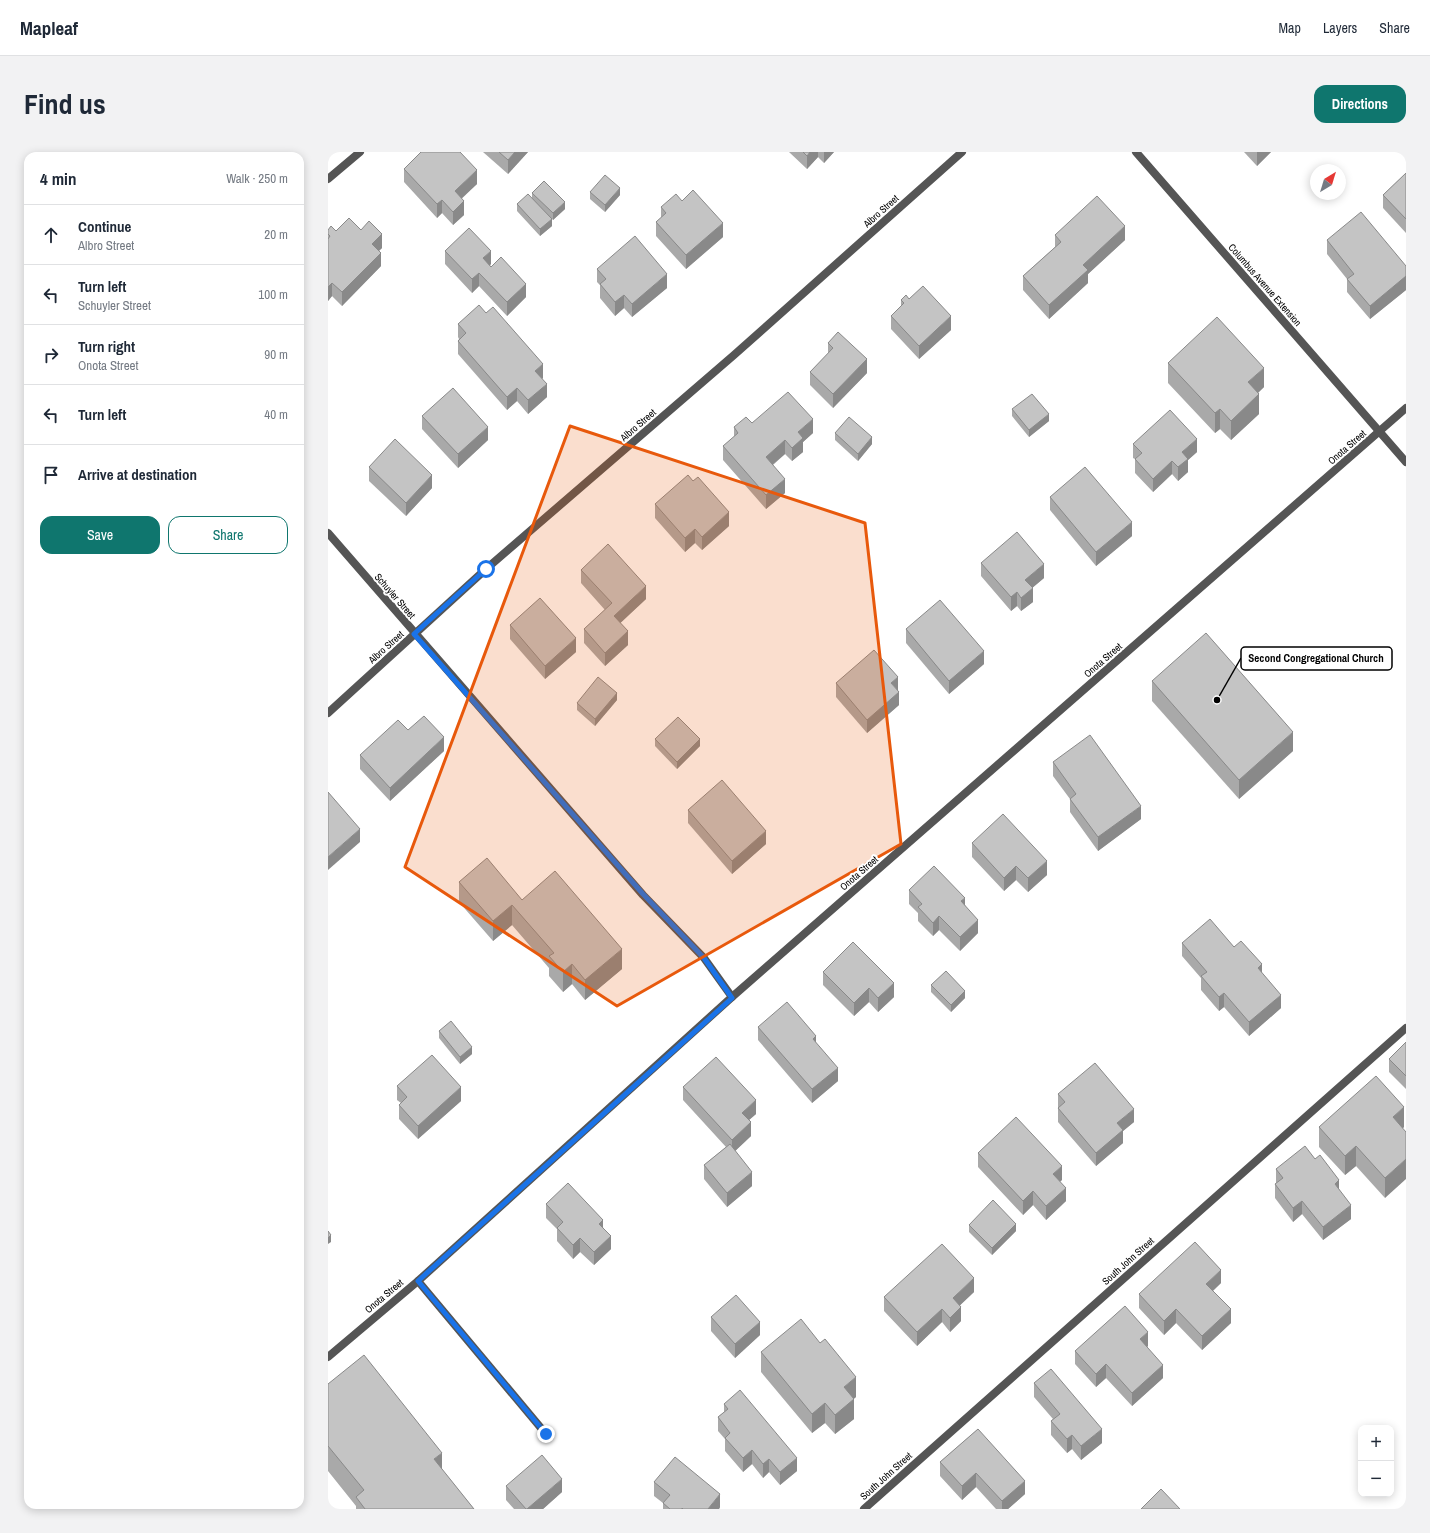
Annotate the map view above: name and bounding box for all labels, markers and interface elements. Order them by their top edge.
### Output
text: Mapleaf [20,15,78,41]
text: Map [1279,19,1301,37]
text: Layers [1323,19,1357,37]
text: Share [1379,19,1410,37]
text: Find us [24,85,106,123]
button: Directions [1314,85,1406,123]
north arrow [1310,164,1346,200]
text: 4 min [40,167,76,190]
text: Walk · 250 m [226,170,288,187]
street label: Albro Street [860,191,902,231]
text: Continue [78,216,131,237]
icon: ahead [40,224,62,246]
text: 20 m [264,226,288,243]
text: Albro Street [78,237,134,254]
street label: Columbus Avenue Extension [1226,241,1304,329]
text: Turn left [78,276,126,297]
icon: left [40,284,62,306]
text: 100 m [258,286,288,303]
text: Schuyler Street [78,297,151,314]
text: Turn right [78,336,135,357]
icon: right [40,344,62,366]
text: 90 m [264,346,288,363]
text: Onota Street [78,357,138,374]
icon: left [40,404,62,426]
text: Turn left [78,404,126,425]
street label: Albro Street [617,405,659,445]
text: 40 m [264,406,288,423]
street label: Onota Street [1325,426,1369,467]
icon: arrive [40,464,62,486]
text: Arrive at destination [78,464,197,485]
button: Save [40,516,160,554]
button: Share [168,516,288,554]
route start [477,560,495,578]
street label: Schuyler Street [372,571,419,622]
street label: Albro Street [365,627,407,667]
street label: Onota Street [1081,639,1125,680]
callout: Second Congregational Church [1241,647,1392,670]
text: Second Congregational Church [1248,651,1384,665]
street label: Onota Street [837,852,881,893]
street label: South John Street [1099,1234,1157,1288]
street label: Onota Street [362,1276,407,1316]
route end [537,1425,555,1443]
map controls [1358,1425,1394,1497]
button: + [1358,1425,1394,1461]
street label: South John Street [857,1449,915,1503]
button: − [1358,1461,1394,1497]

